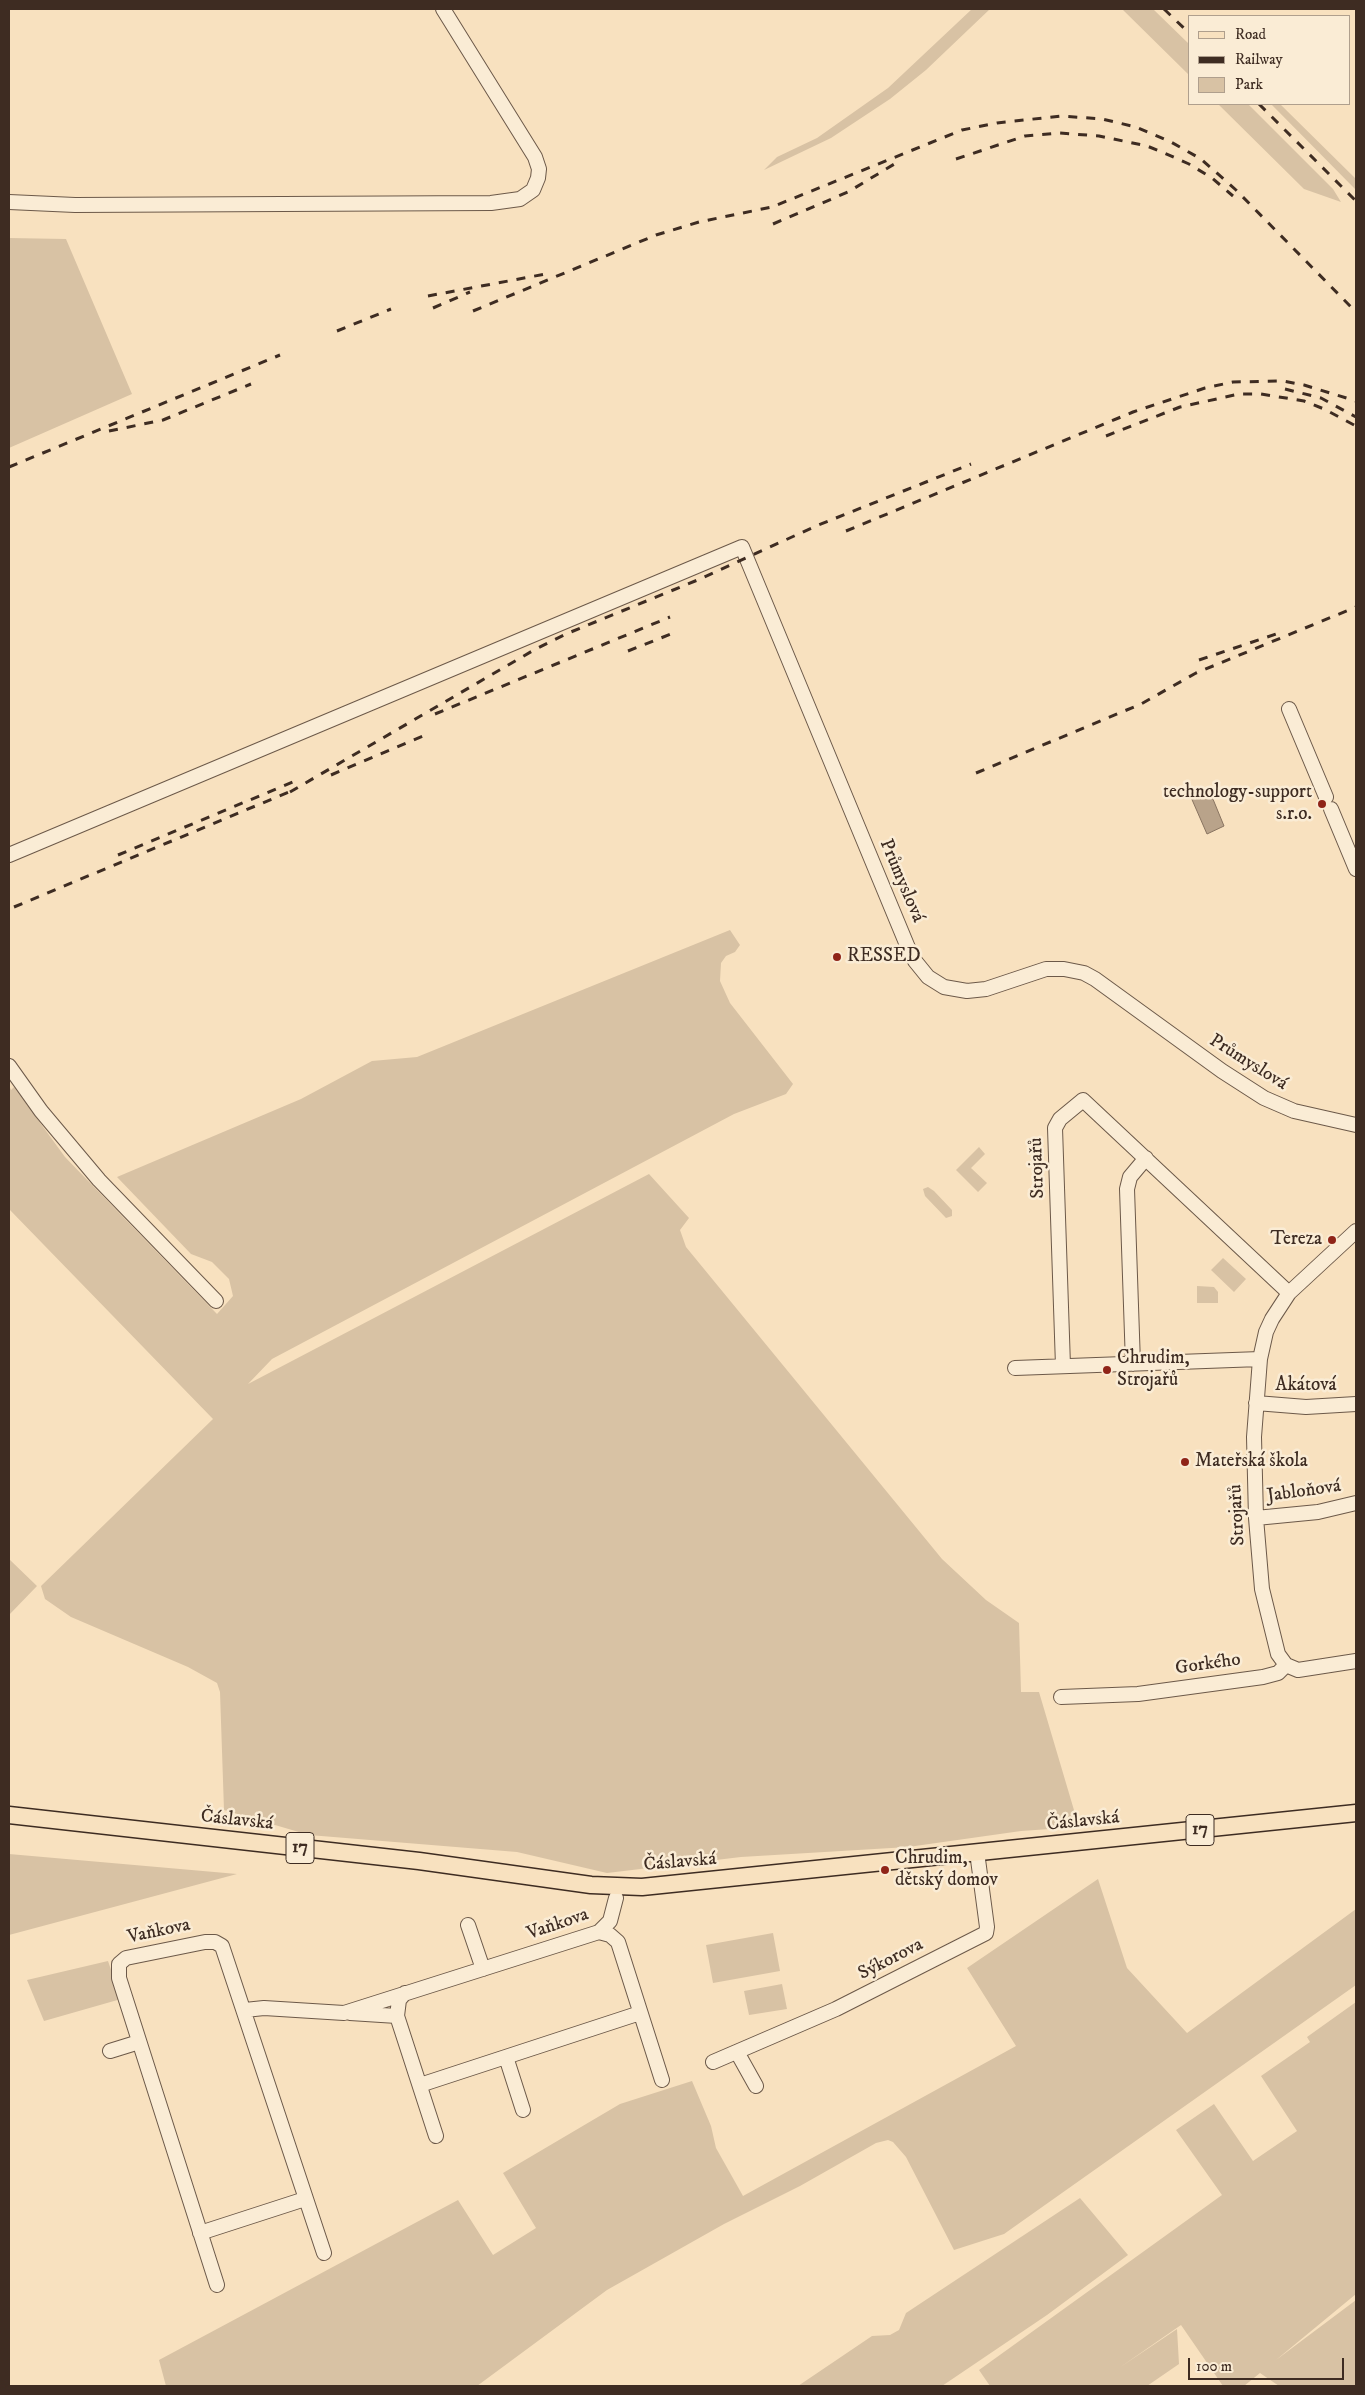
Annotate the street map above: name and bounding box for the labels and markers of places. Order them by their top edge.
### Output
place label: technology-support s.r.o. [1163,782,1312,826]
marker: technology-support s.r.o. [1316,798,1328,810]
place label: RESSED [847,946,921,968]
marker: RESSED [831,951,843,963]
place label: Tereza [1270,1229,1322,1251]
marker: Tereza [1326,1234,1338,1246]
place label: Chrudim, Strojařů [1117,1348,1190,1392]
marker: Chrudim, Strojařů [1101,1364,1113,1376]
place label: Mateřská škola [1195,1451,1308,1473]
marker: Mateřská škola [1179,1456,1191,1468]
place label: Chrudim, dětský domov [895,1848,998,1892]
marker: Chrudim, dětský domov [879,1864,891,1876]

